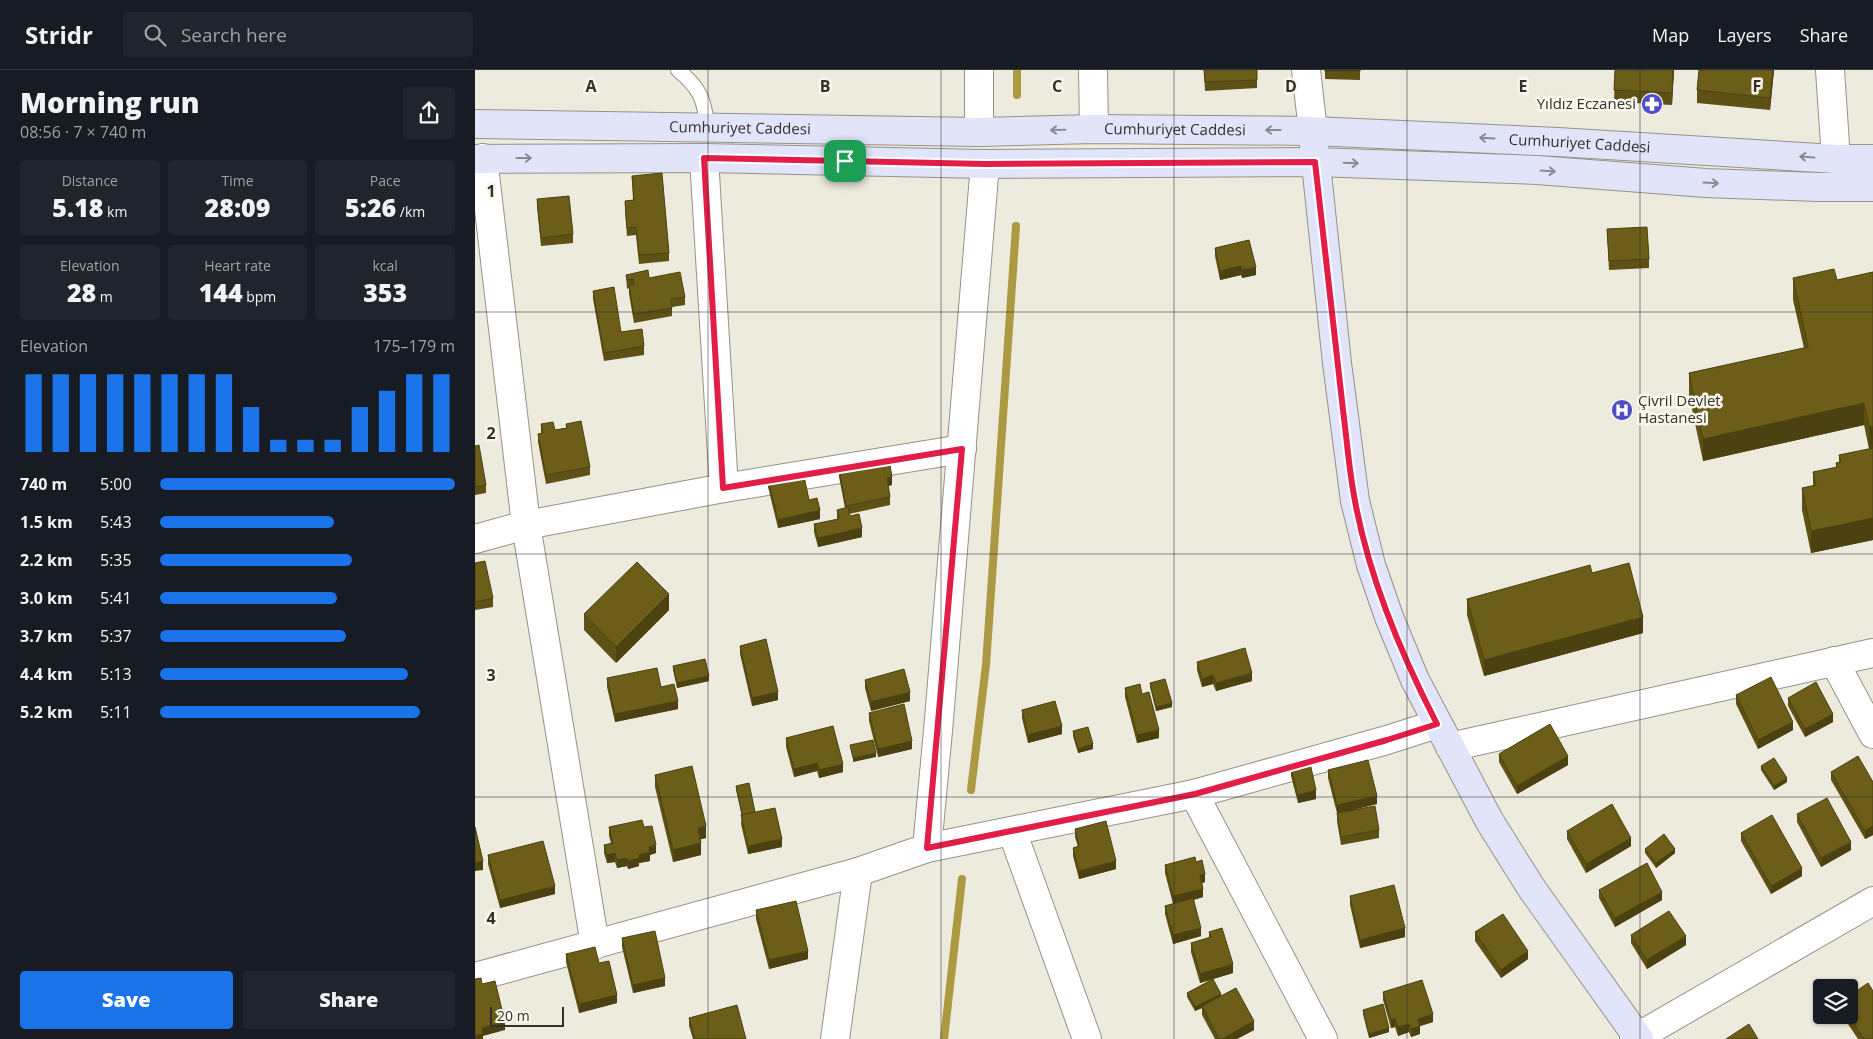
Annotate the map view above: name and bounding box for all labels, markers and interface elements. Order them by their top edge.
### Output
search box [123,12,473,57]
text: Stridr [25,18,93,51]
icon: search [141,21,169,49]
text: Search here [181,22,287,48]
text: Map [1652,23,1689,47]
text: Layers [1717,23,1772,47]
text: Share [1800,23,1848,47]
text: A [585,75,597,97]
text: B [820,75,830,97]
text: C [1052,75,1062,97]
text: D [1285,75,1297,97]
text: E [1519,75,1528,97]
text: F [1753,75,1761,97]
text: Morning run [20,83,200,121]
button: share [403,87,455,139]
pharmacy icon: Yıldız Eczanesi [1640,92,1664,116]
place label: Yıldız Eczanesi [1537,93,1636,113]
street label: Cumhuriyet Caddesi [669,116,811,138]
street label: Cumhuriyet Caddesi [1104,118,1246,139]
text: 08:56 · 7 × 740 m [20,121,146,143]
one-way arrow [1050,125,1066,135]
one-way arrow [1265,125,1281,135]
street label: Cumhuriyet Caddesi [1508,129,1651,157]
one-way arrow [1480,134,1496,143]
pin [824,140,866,182]
icon: arrive [831,147,859,175]
one-way arrow [1799,152,1815,161]
one-way arrow [515,153,531,163]
one-way arrow [1343,159,1359,168]
one-way arrow [1540,167,1556,176]
text: Distance [62,171,118,190]
text: Time [221,171,254,190]
text: Pace [370,171,401,190]
one-way arrow [1702,178,1718,187]
text: 1 [486,180,496,202]
text: 5.18 [52,190,103,224]
text: 28:09 [205,190,270,224]
text: 5:26 [345,190,396,224]
text: km [103,202,127,221]
text: /km [396,202,425,221]
text: Elevation [60,256,120,275]
text: Heart rate [204,256,271,275]
text: kcal [372,256,398,275]
text: 28 [67,275,96,309]
text: 144 [199,275,243,309]
text: 353 [363,275,407,309]
text: m [96,287,113,306]
text: bpm [243,287,276,306]
text: Elevation [20,335,88,357]
text: 175–179 m [373,335,455,357]
place label: Çivril Devlet Hastanesi [1638,390,1721,427]
hospital icon: Çivril Devlet Hastanesi [1610,398,1634,422]
text: 2 [486,422,496,444]
text: 740 m [20,473,67,495]
text: 5:00 [100,473,132,495]
text: 1.5 km [20,511,73,533]
text: 5:43 [100,511,132,533]
text: 2.2 km [20,549,73,571]
text: 5:35 [100,549,132,571]
text: 3.0 km [20,587,73,609]
text: 5:41 [100,587,132,609]
text: 3.7 km [20,625,73,647]
text: 5:37 [100,625,132,647]
text: 4.4 km [20,663,73,685]
text: 5:13 [100,663,132,685]
text: 3 [486,664,496,686]
text: 5.2 km [20,701,73,723]
text: 5:11 [100,701,132,723]
text: 4 [486,907,496,929]
button: Save [20,971,233,1029]
button: Share [243,971,455,1029]
map controls [1813,979,1858,1024]
button: layers [1813,979,1858,1024]
scale bar [490,1004,564,1027]
text: 20 m [497,1006,530,1025]

